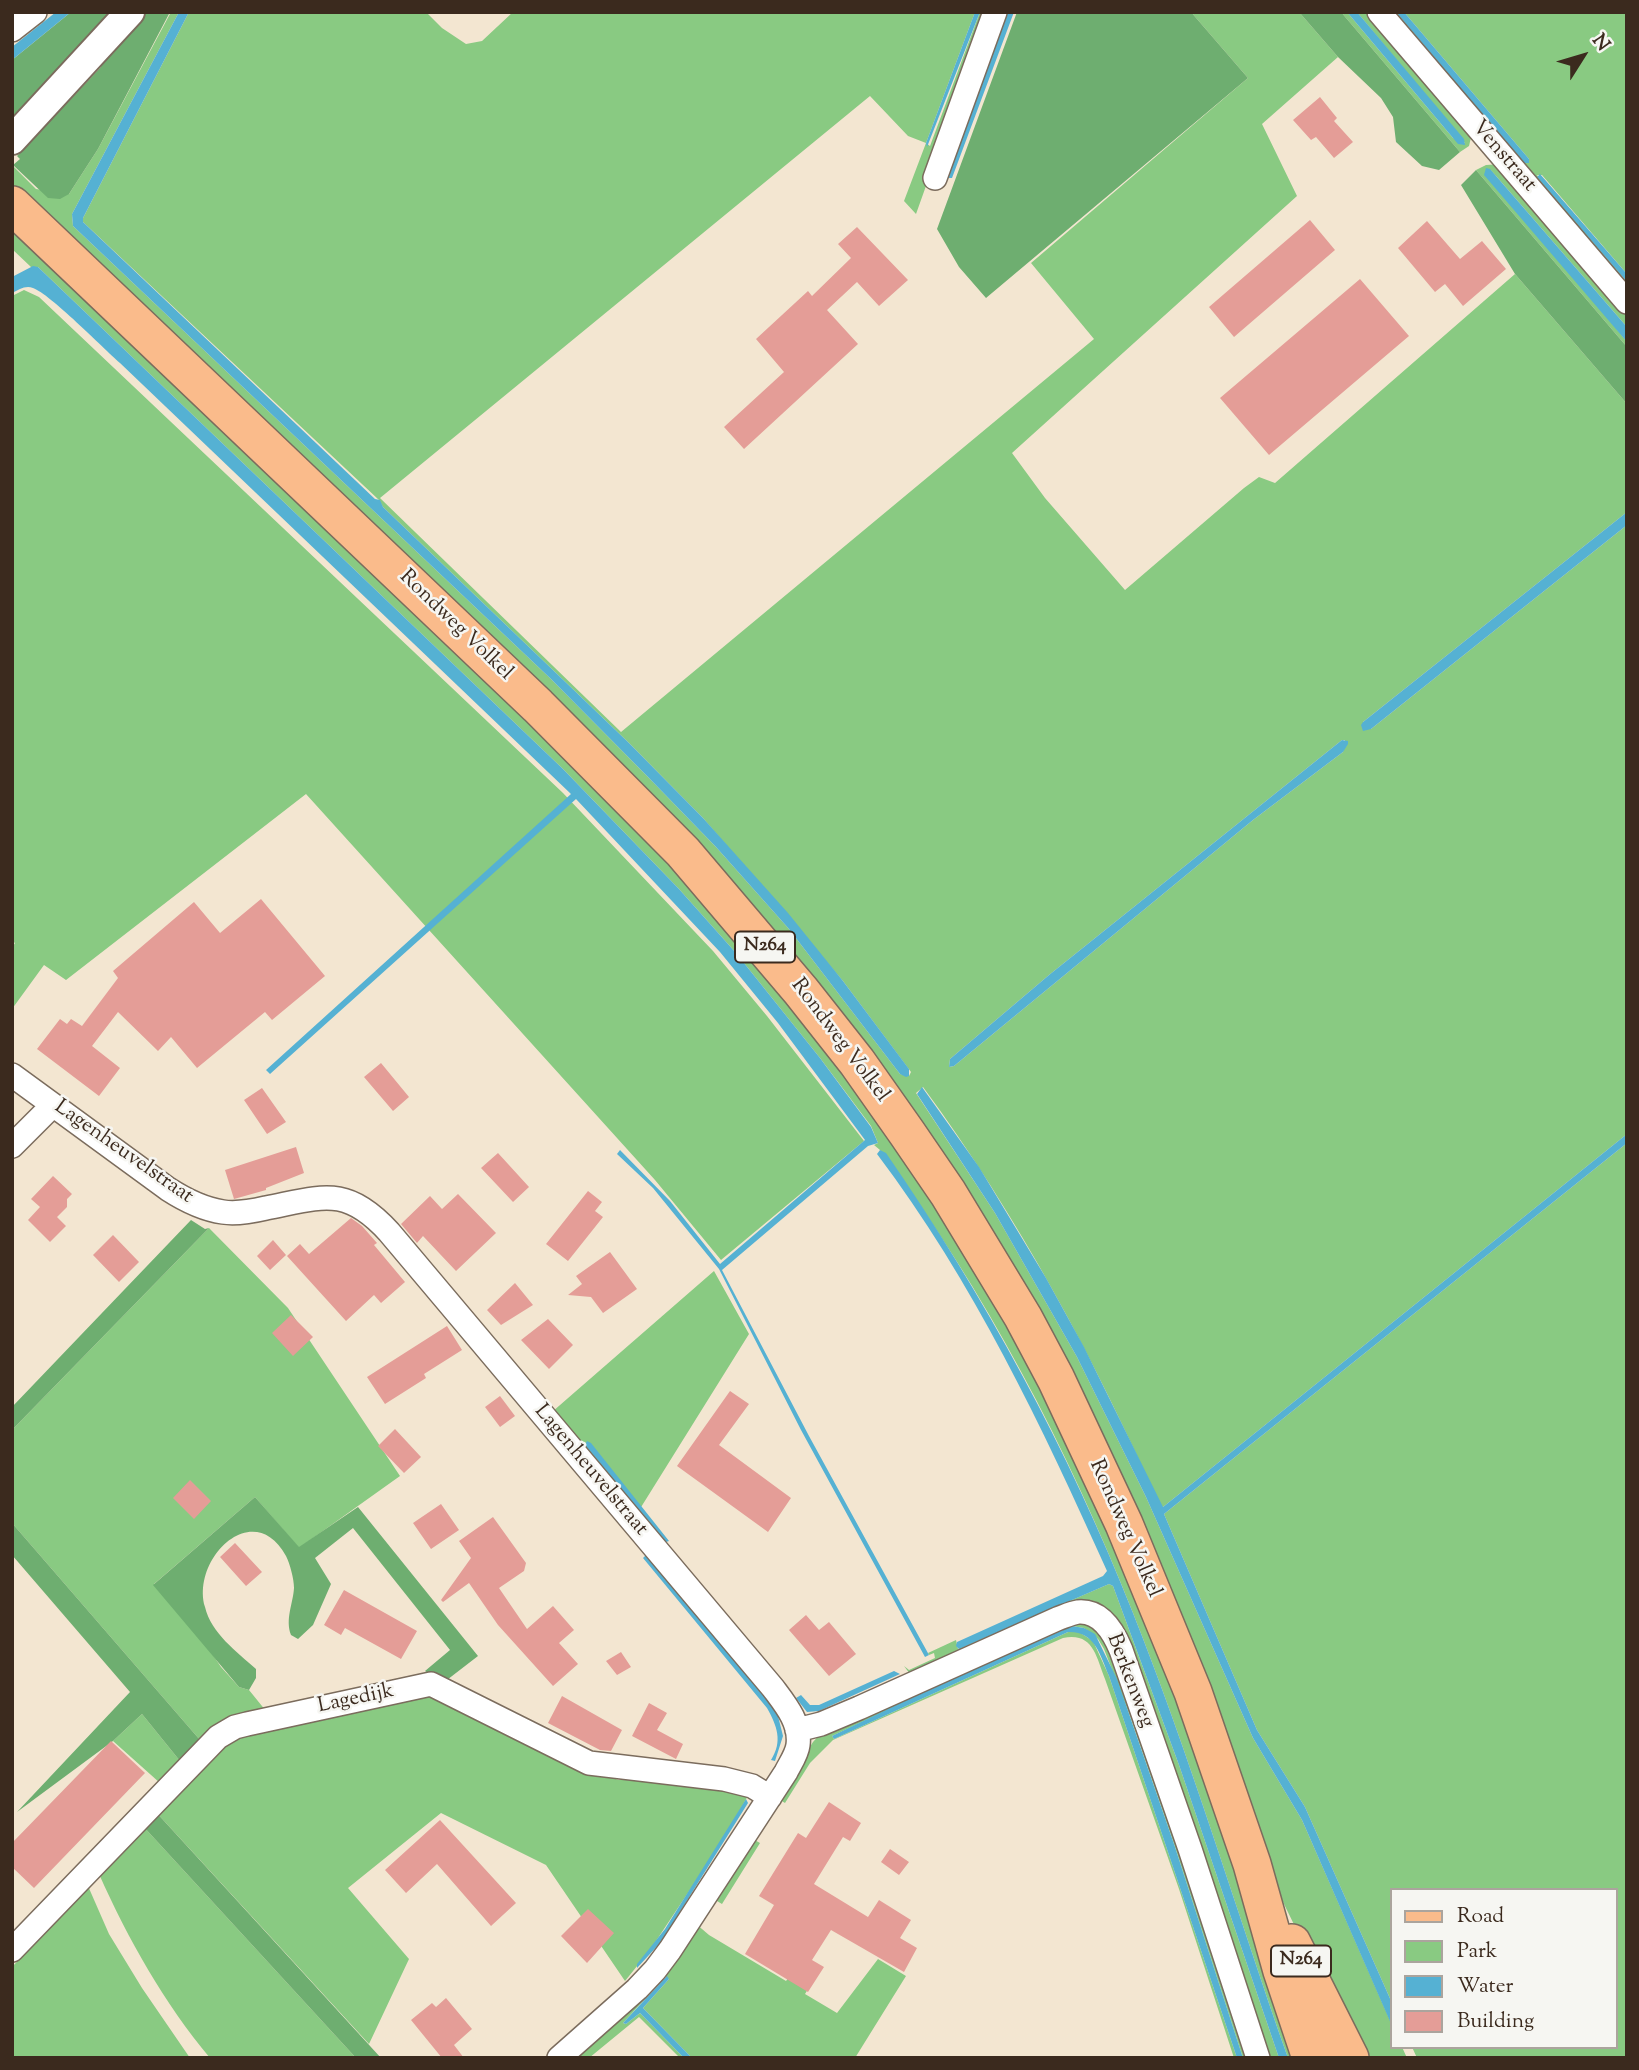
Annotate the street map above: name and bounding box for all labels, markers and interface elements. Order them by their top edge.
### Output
north arrow [1548,21,1618,91]
text: N [1585,29,1616,57]
street label: Venstraat [1465,116,1541,198]
street label: Rondweg Volkel [393,565,517,687]
road number: N264 [735,931,795,962]
street label: Rondweg Volkel [784,974,894,1108]
street label: Lagenheuvelstraat [49,1096,197,1210]
street label: Lagenheuvelstraat [528,1400,652,1542]
street label: Rondweg Volkel [1082,1456,1166,1602]
street label: Berkenweg [1100,1630,1158,1732]
street label: Lagedijk [316,1680,396,1720]
legend [1390,1888,1618,2049]
text: Road [1457,1902,1504,1932]
text: Park [1457,1937,1497,1967]
road number: N264 [1271,1946,1331,1977]
text: Water [1457,1972,1513,2002]
text: Building [1457,2007,1534,2037]

